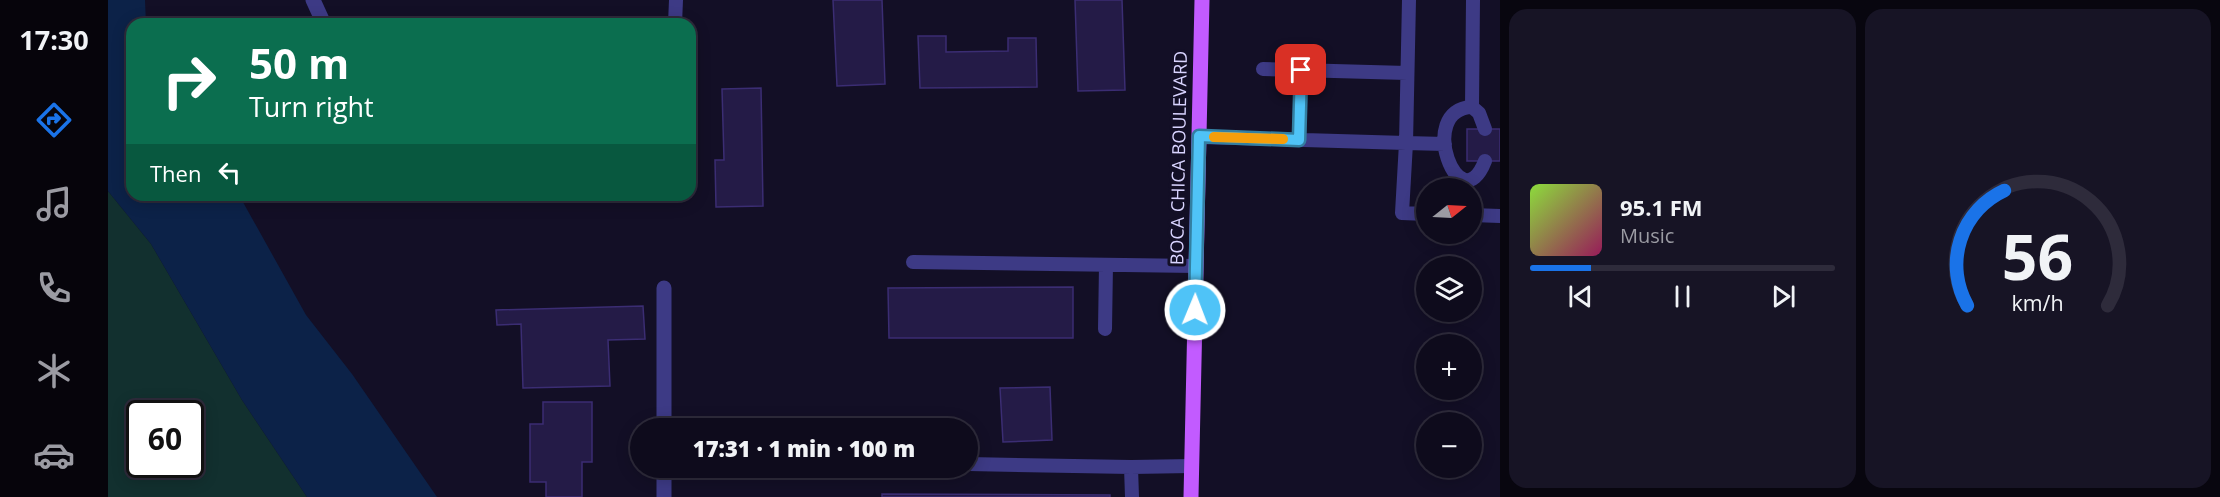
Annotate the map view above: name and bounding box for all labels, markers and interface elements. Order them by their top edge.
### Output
text: 17:30 [19,21,89,58]
text: 50 m [249,34,349,91]
icon: right [150,42,228,120]
pin [1275,44,1326,95]
street label: BOCA CHICA BOULEVARD [1164,51,1192,265]
icon: arrive [1284,53,1317,86]
text: Turn right [249,88,374,125]
icon: directions [33,99,75,141]
icon: left [213,156,246,189]
text: Then [150,158,201,188]
north arrow [1416,178,1482,244]
map controls [1416,178,1482,478]
icon: music [33,183,75,225]
text: 95.1 FM [1620,192,1703,222]
text: 56 [2002,213,2073,298]
text: Music [1620,222,1674,249]
button: layers [1416,256,1482,322]
icon: phone [33,267,75,309]
position arrow [1163,278,1227,342]
icon: previous [1564,280,1597,313]
icon: pause [1666,280,1699,313]
icon: next [1767,280,1800,313]
text: km/h [2012,288,2064,317]
button: + [1416,334,1482,400]
icon: climate [33,350,75,392]
speed limit sign: 60 [126,400,204,478]
button: − [1416,412,1482,478]
text: 17:31 · 1 min · 100 m [693,433,915,463]
icon: car [33,434,75,476]

